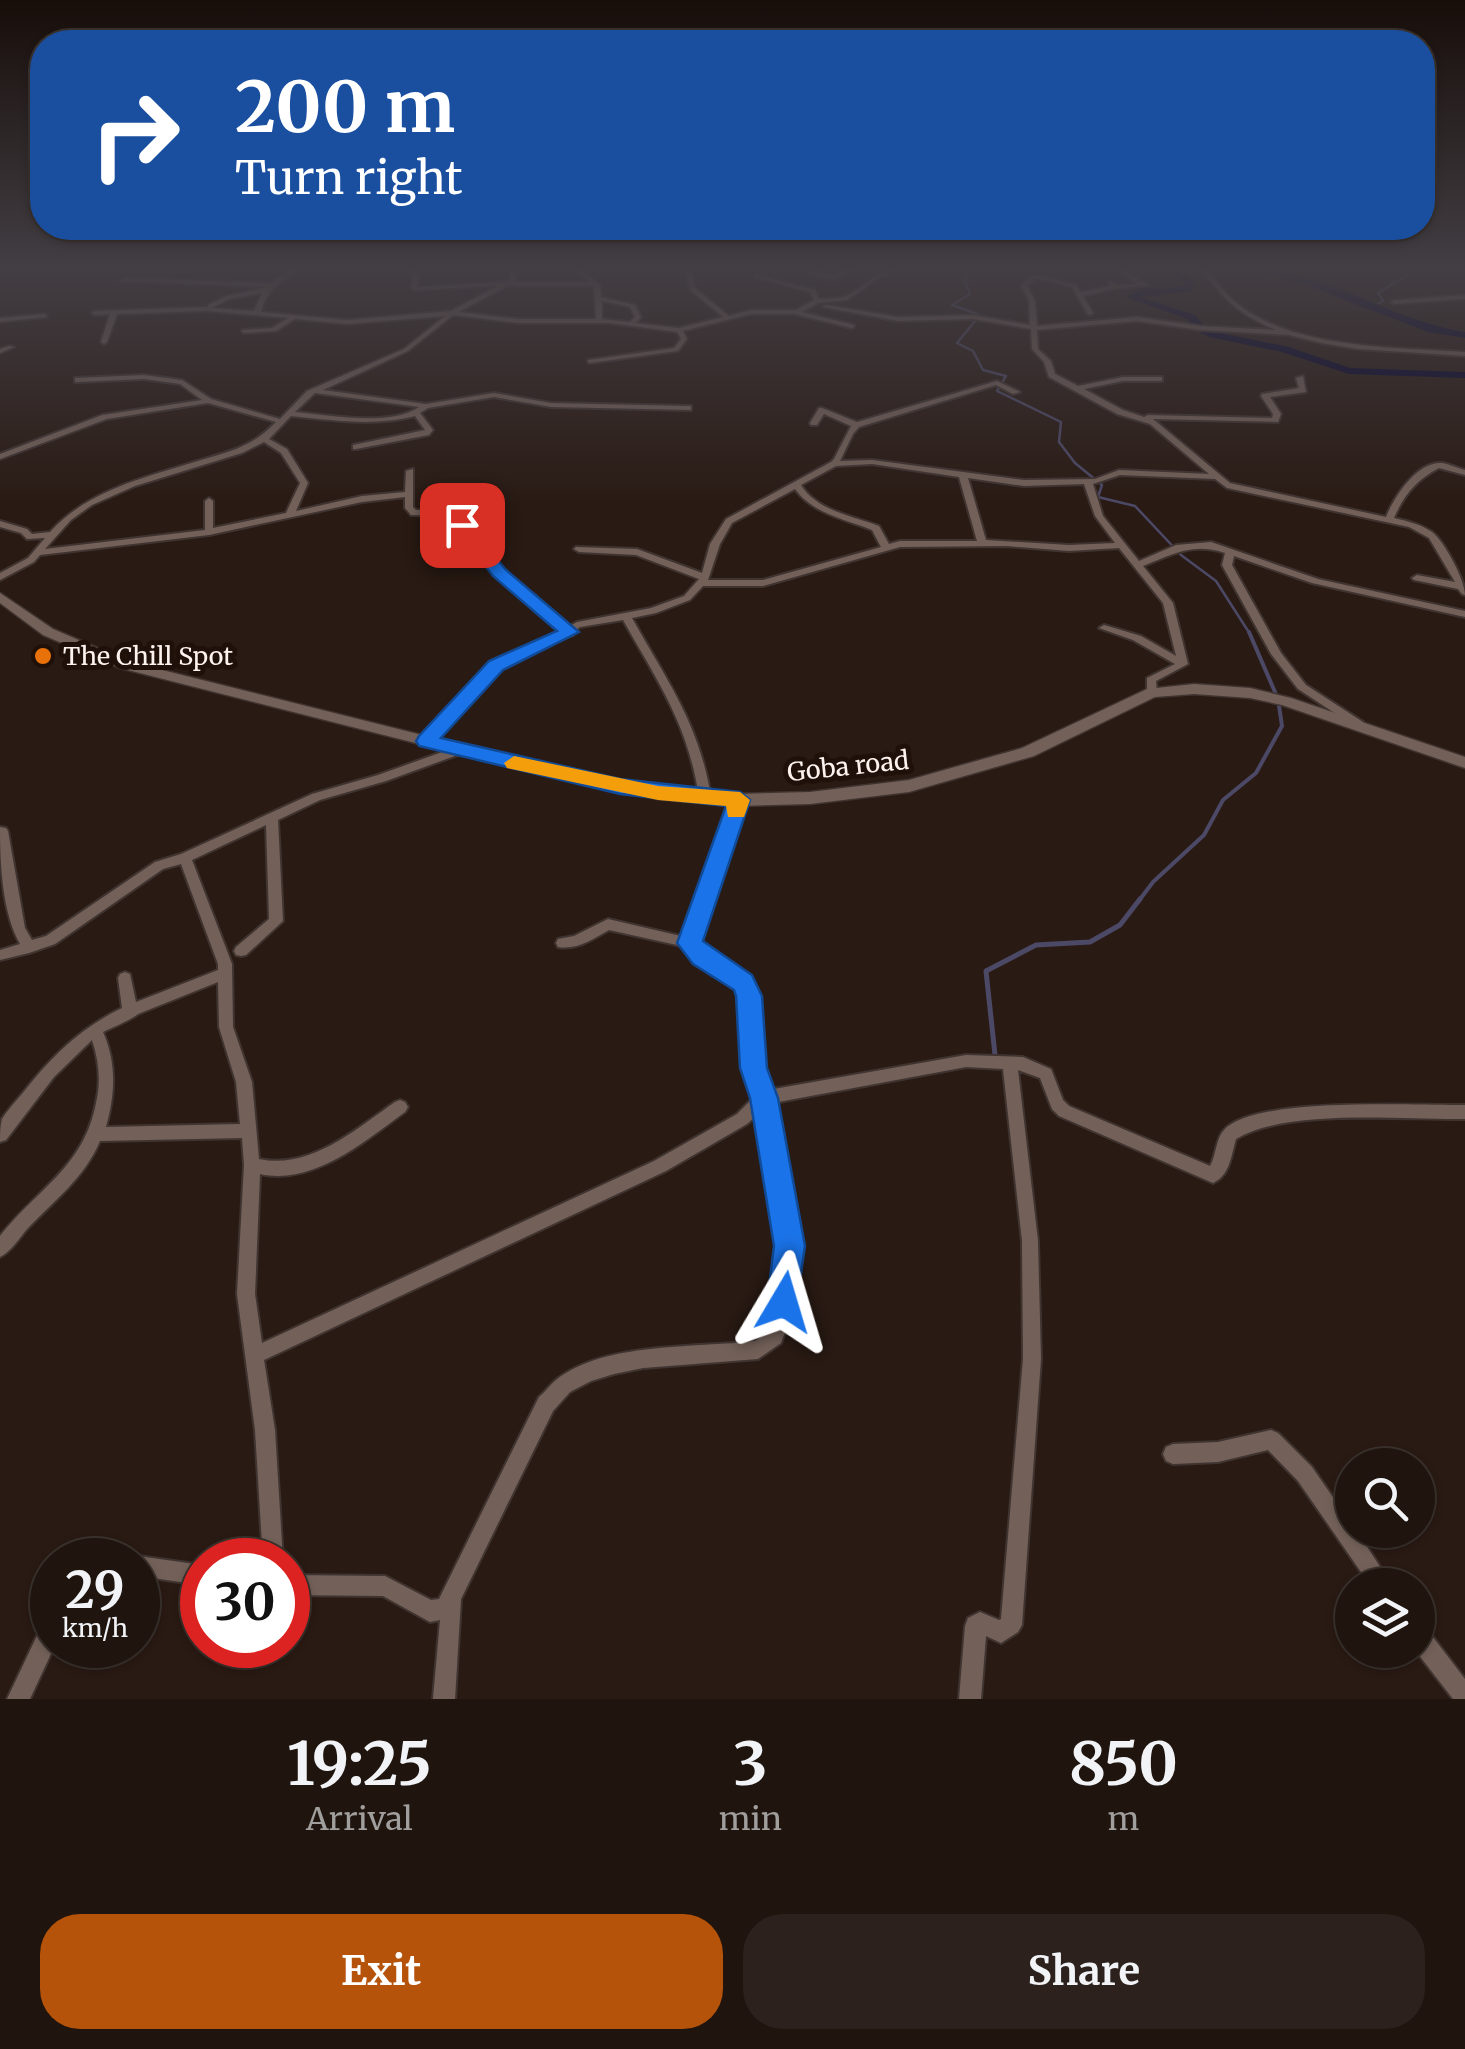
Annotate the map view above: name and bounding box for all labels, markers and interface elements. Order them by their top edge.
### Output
text: 200 m [235,63,455,151]
icon: right [70,70,200,200]
text: Turn right [235,150,463,206]
pin [420,483,505,568]
icon: arrive [435,498,490,553]
place label: The Chill Spot [63,640,233,672]
marker: The Chill Spot [32,645,54,667]
street label: Goba road [786,744,910,788]
position arrow [732,1250,836,1354]
map controls [1335,1448,1435,1668]
button: search [1335,1448,1435,1548]
speed limit sign: 30 [180,1538,310,1668]
text: 29 [65,1559,125,1622]
button: layers [1335,1568,1435,1668]
text: km/h [62,1612,128,1644]
text: 19:25 [287,1726,432,1801]
text: 3 [733,1726,768,1801]
text: 850 [1069,1726,1178,1801]
text: Arrival [306,1799,413,1839]
text: min [719,1799,782,1839]
text: m [1108,1799,1139,1839]
button: Exit [40,1914,723,2029]
button: Share [743,1914,1425,2029]

